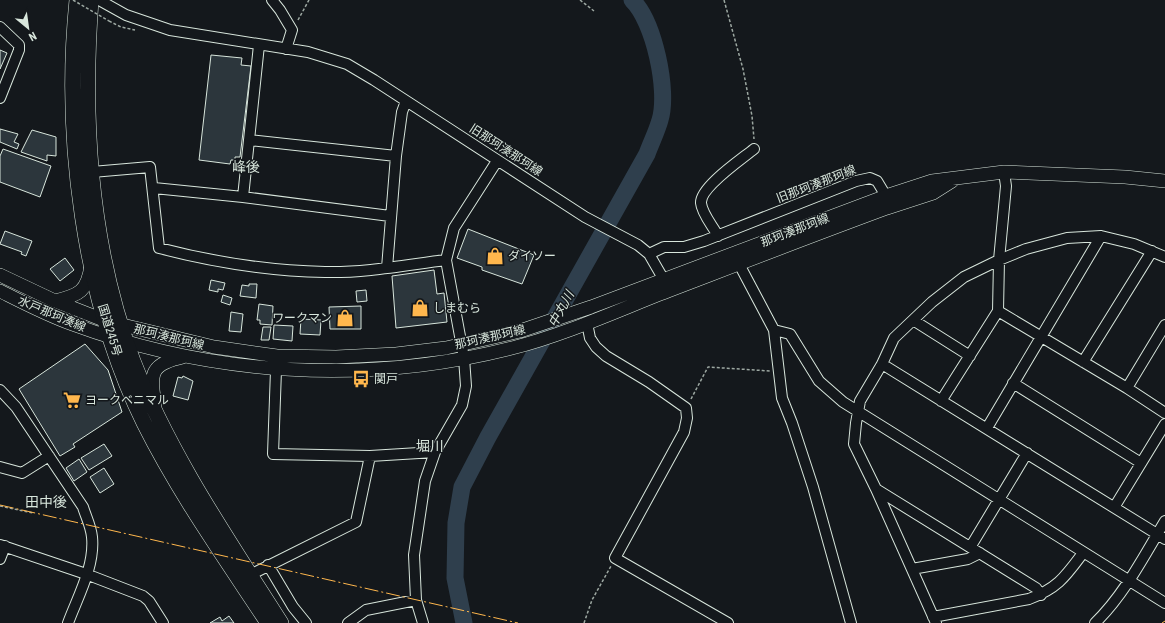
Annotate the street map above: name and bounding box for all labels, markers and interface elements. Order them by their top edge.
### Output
north arrow [8,8,48,48]
text: N [26,29,39,44]
street label: 旧那珂湊那珂線 [467,121,545,179]
district label: 峰後 [232,159,260,175]
street label: 旧那珂湊那珂線 [774,162,858,206]
street label: 那珂湊那珂線 [759,211,831,249]
shop icon: ダイソー [485,246,505,266]
place label: ダイソー [508,249,556,263]
water label: 中丸川 [545,287,578,330]
street label: 水戸那珂湊線 [16,293,88,335]
shop icon: しまむら [410,298,430,318]
place label: しまむら [433,301,481,315]
street label: 国道245号 [95,302,125,358]
shop icon: ワークマン [335,308,355,328]
place label: ワークマン [272,311,332,325]
street label: 那珂湊那珂線 [132,321,206,353]
street label: 那珂湊那珂線 [453,322,527,352]
bus stop icon: 関戸 [351,369,371,389]
place label: 関戸 [374,372,398,386]
supermarket icon: ヨークベニマル [62,390,82,410]
place label: ヨークベニマル [85,393,169,407]
district label: 堀川 [416,438,444,454]
district label: 田中後 [25,494,67,510]

